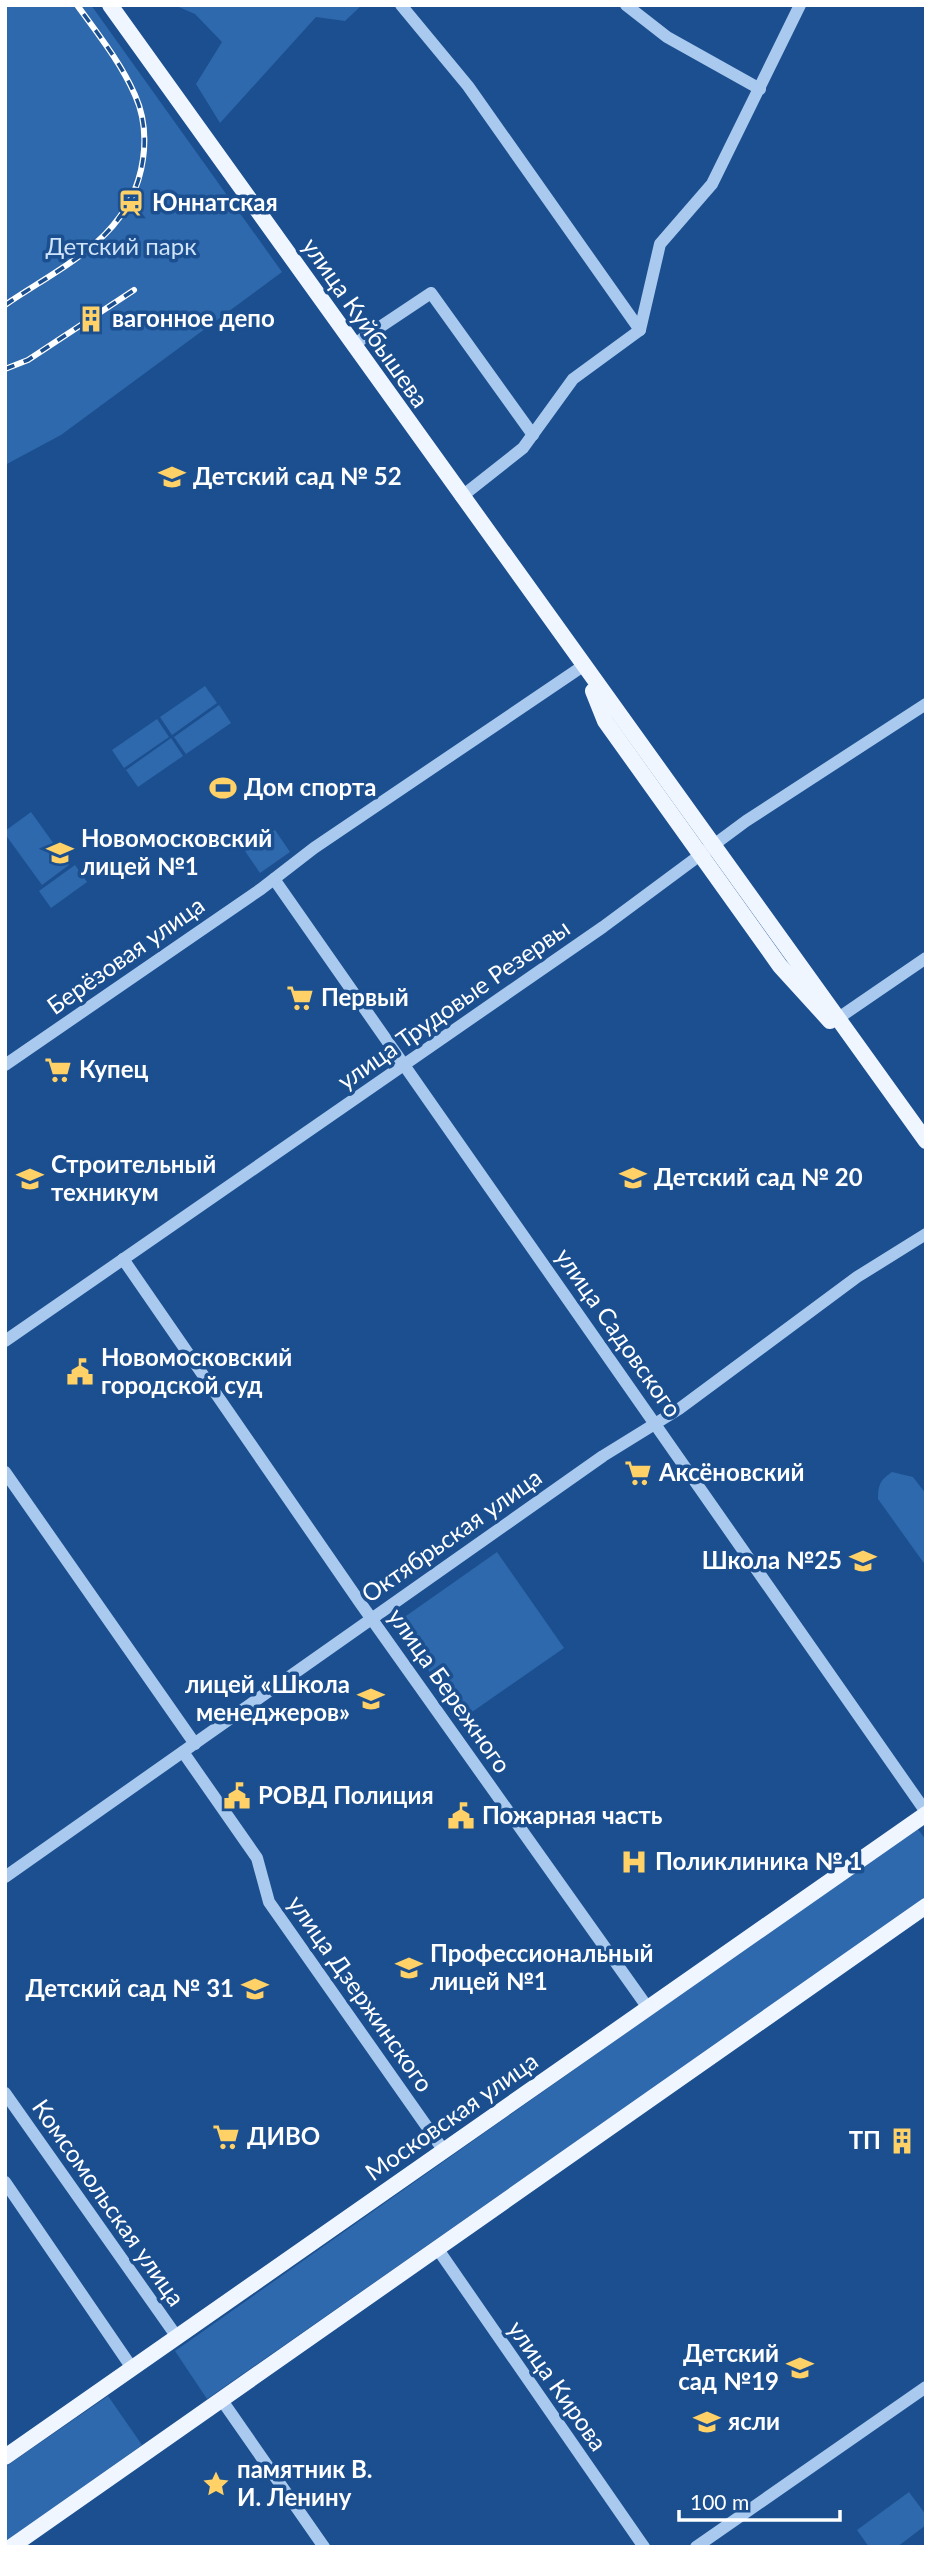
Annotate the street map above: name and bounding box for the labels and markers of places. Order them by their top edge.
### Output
place label: Юннатская [152,187,278,216]
station icon: Юннатская [116,188,146,218]
place label: вагонное депо [112,303,275,332]
building icon: вагонное депо [76,304,106,334]
place label: Детский сад № 52 [193,461,402,490]
school or university icon: Детский сад № 52 [157,462,187,492]
place label: Дом спорта [244,772,376,801]
sports icon: Дом спорта [208,773,238,803]
place label: Новомосковский лицей №1 [81,823,272,880]
school or university icon: Новомосковский лицей №1 [45,838,75,868]
place label: Первый [321,982,409,1011]
supermarket icon: Первый [285,983,315,1013]
place label: Купец [79,1054,149,1083]
supermarket icon: Купец [43,1055,73,1085]
place label: Строительный техникум [51,1149,216,1206]
place label: Детский сад № 20 [654,1162,863,1191]
school or university icon: Детский сад № 20 [618,1163,648,1193]
school or university icon: Строительный техникум [15,1164,45,1194]
place label: Новомосковский городской суд [101,1342,292,1399]
public building icon: Новомосковский городской суд [65,1357,95,1387]
place label: Аксёновский [658,1457,804,1486]
supermarket icon: Аксёновский [623,1458,653,1488]
place label: Школа №25 [702,1545,842,1574]
school or university icon: Школа №25 [848,1546,878,1576]
place label: лицей «Школа менеджеров» [185,1669,350,1726]
school or university icon: лицей «Школа менеджеров» [356,1684,386,1714]
place label: РОВД Полиция [258,1780,434,1809]
public building icon: РОВД Полиция [222,1781,252,1811]
place label: Пожарная часть [482,1800,663,1829]
public building icon: Пожарная часть [446,1801,476,1831]
place label: Поликлиника № 1 [655,1846,862,1875]
hospital icon: Поликлиника № 1 [619,1847,649,1877]
place label: Профессиональный лицей №1 [430,1938,653,1995]
school or university icon: Профессиональный лицей №1 [394,1953,424,1983]
place label: Детский сад № 31 [25,1973,234,2002]
school or university icon: Детский сад № 31 [240,1974,270,2004]
place label: ДИВО [247,2121,320,2150]
supermarket icon: ДИВО [211,2122,241,2152]
place label: ТП [849,2125,881,2154]
building icon: ТП [887,2126,917,2156]
place label: Детский сад №19 [678,2338,779,2395]
school or university icon: Детский сад №19 [785,2353,815,2383]
place label: ясли [728,2406,780,2435]
school or university icon: ясли [692,2407,722,2437]
place label: памятник В. И. Ленину [237,2454,373,2511]
place icon: памятник В. И. Ленину [201,2469,231,2499]

